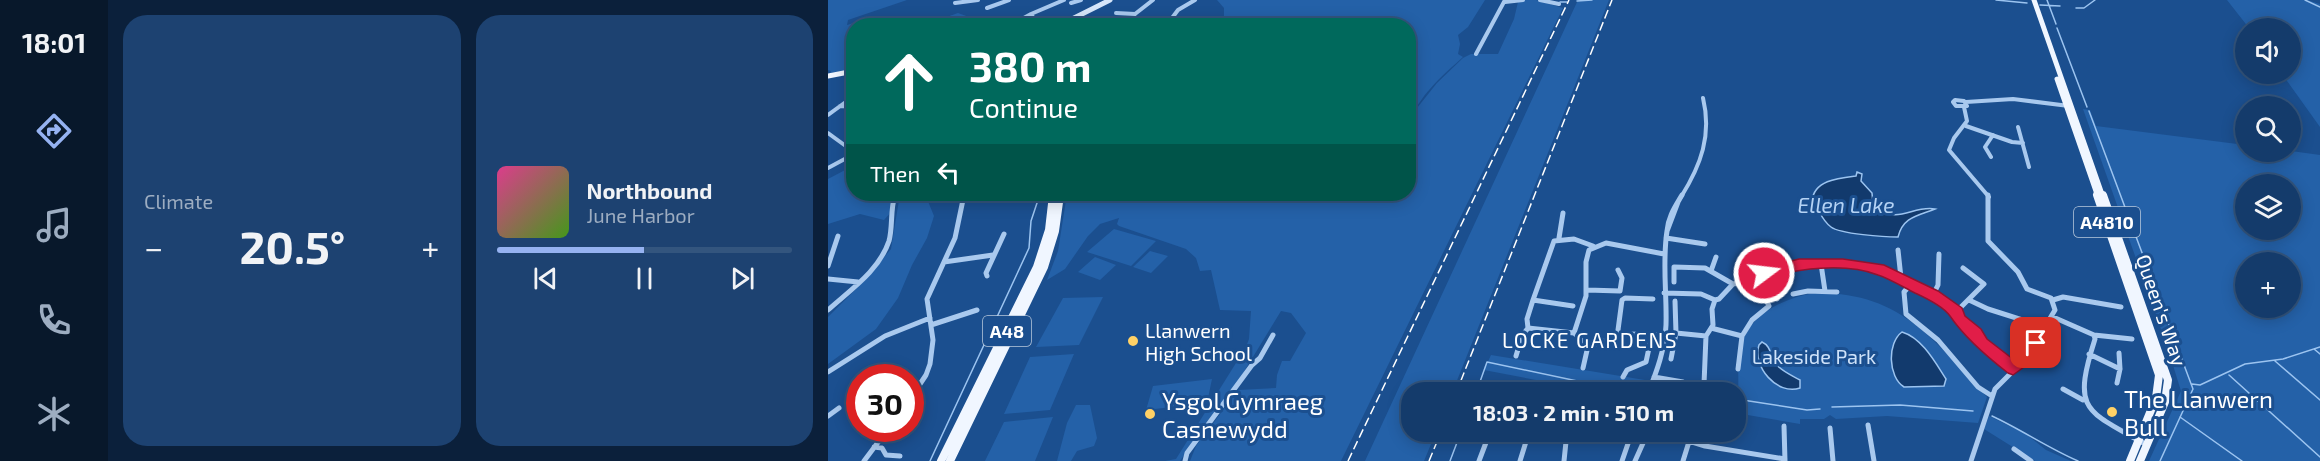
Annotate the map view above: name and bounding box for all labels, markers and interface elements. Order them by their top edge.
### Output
map controls [2235,18,2301,318]
button: sound [2235,18,2301,84]
text: 18:01 [22,26,86,58]
text: 380 m [969,40,1092,90]
icon: ahead [870,42,948,120]
text: Continue [969,91,1078,123]
button: search [2235,96,2301,162]
icon: directions [33,110,75,152]
icon: left [932,156,965,189]
text: Then [870,160,920,186]
button: layers [2235,174,2301,240]
text: Northbound [587,177,712,203]
text: Climate [144,189,213,213]
water label: Ellen Lake [1798,192,1894,217]
text: June Harbor [587,203,695,227]
icon: music [33,204,75,246]
road number: A4810 [2074,207,2140,237]
text: 20.5° [239,219,345,273]
text: − [144,227,163,267]
text: + [421,227,440,267]
position arrow [1732,241,1796,305]
street label: Queen's Way [2132,251,2192,369]
button: + [2235,252,2301,318]
icon: previous [529,262,562,295]
icon: pause [628,262,661,295]
icon: next [726,262,759,295]
icon: phone [33,299,75,341]
road number: A48 [983,316,1031,346]
pin [2010,317,2061,368]
place label: Llanwern High School [1145,318,1252,365]
icon: arrive [2019,326,2052,359]
district label: LOCKE GARDENS [1502,327,1678,352]
marker: Llanwern High School [1126,334,1140,348]
park label: Lakeside Park [1752,344,1876,368]
speed limit sign: 30 [846,364,924,442]
place label: The Llanwern Bull [2124,384,2273,441]
place label: Ysgol Gymraeg Casnewydd [1162,386,1323,443]
icon: climate [33,393,75,435]
text: 18:03 · 2 min · 510 m [1473,399,1674,425]
marker: The Llanwern Bull [2105,405,2119,419]
marker: Ysgol Gymraeg Casnewydd [1143,407,1157,421]

